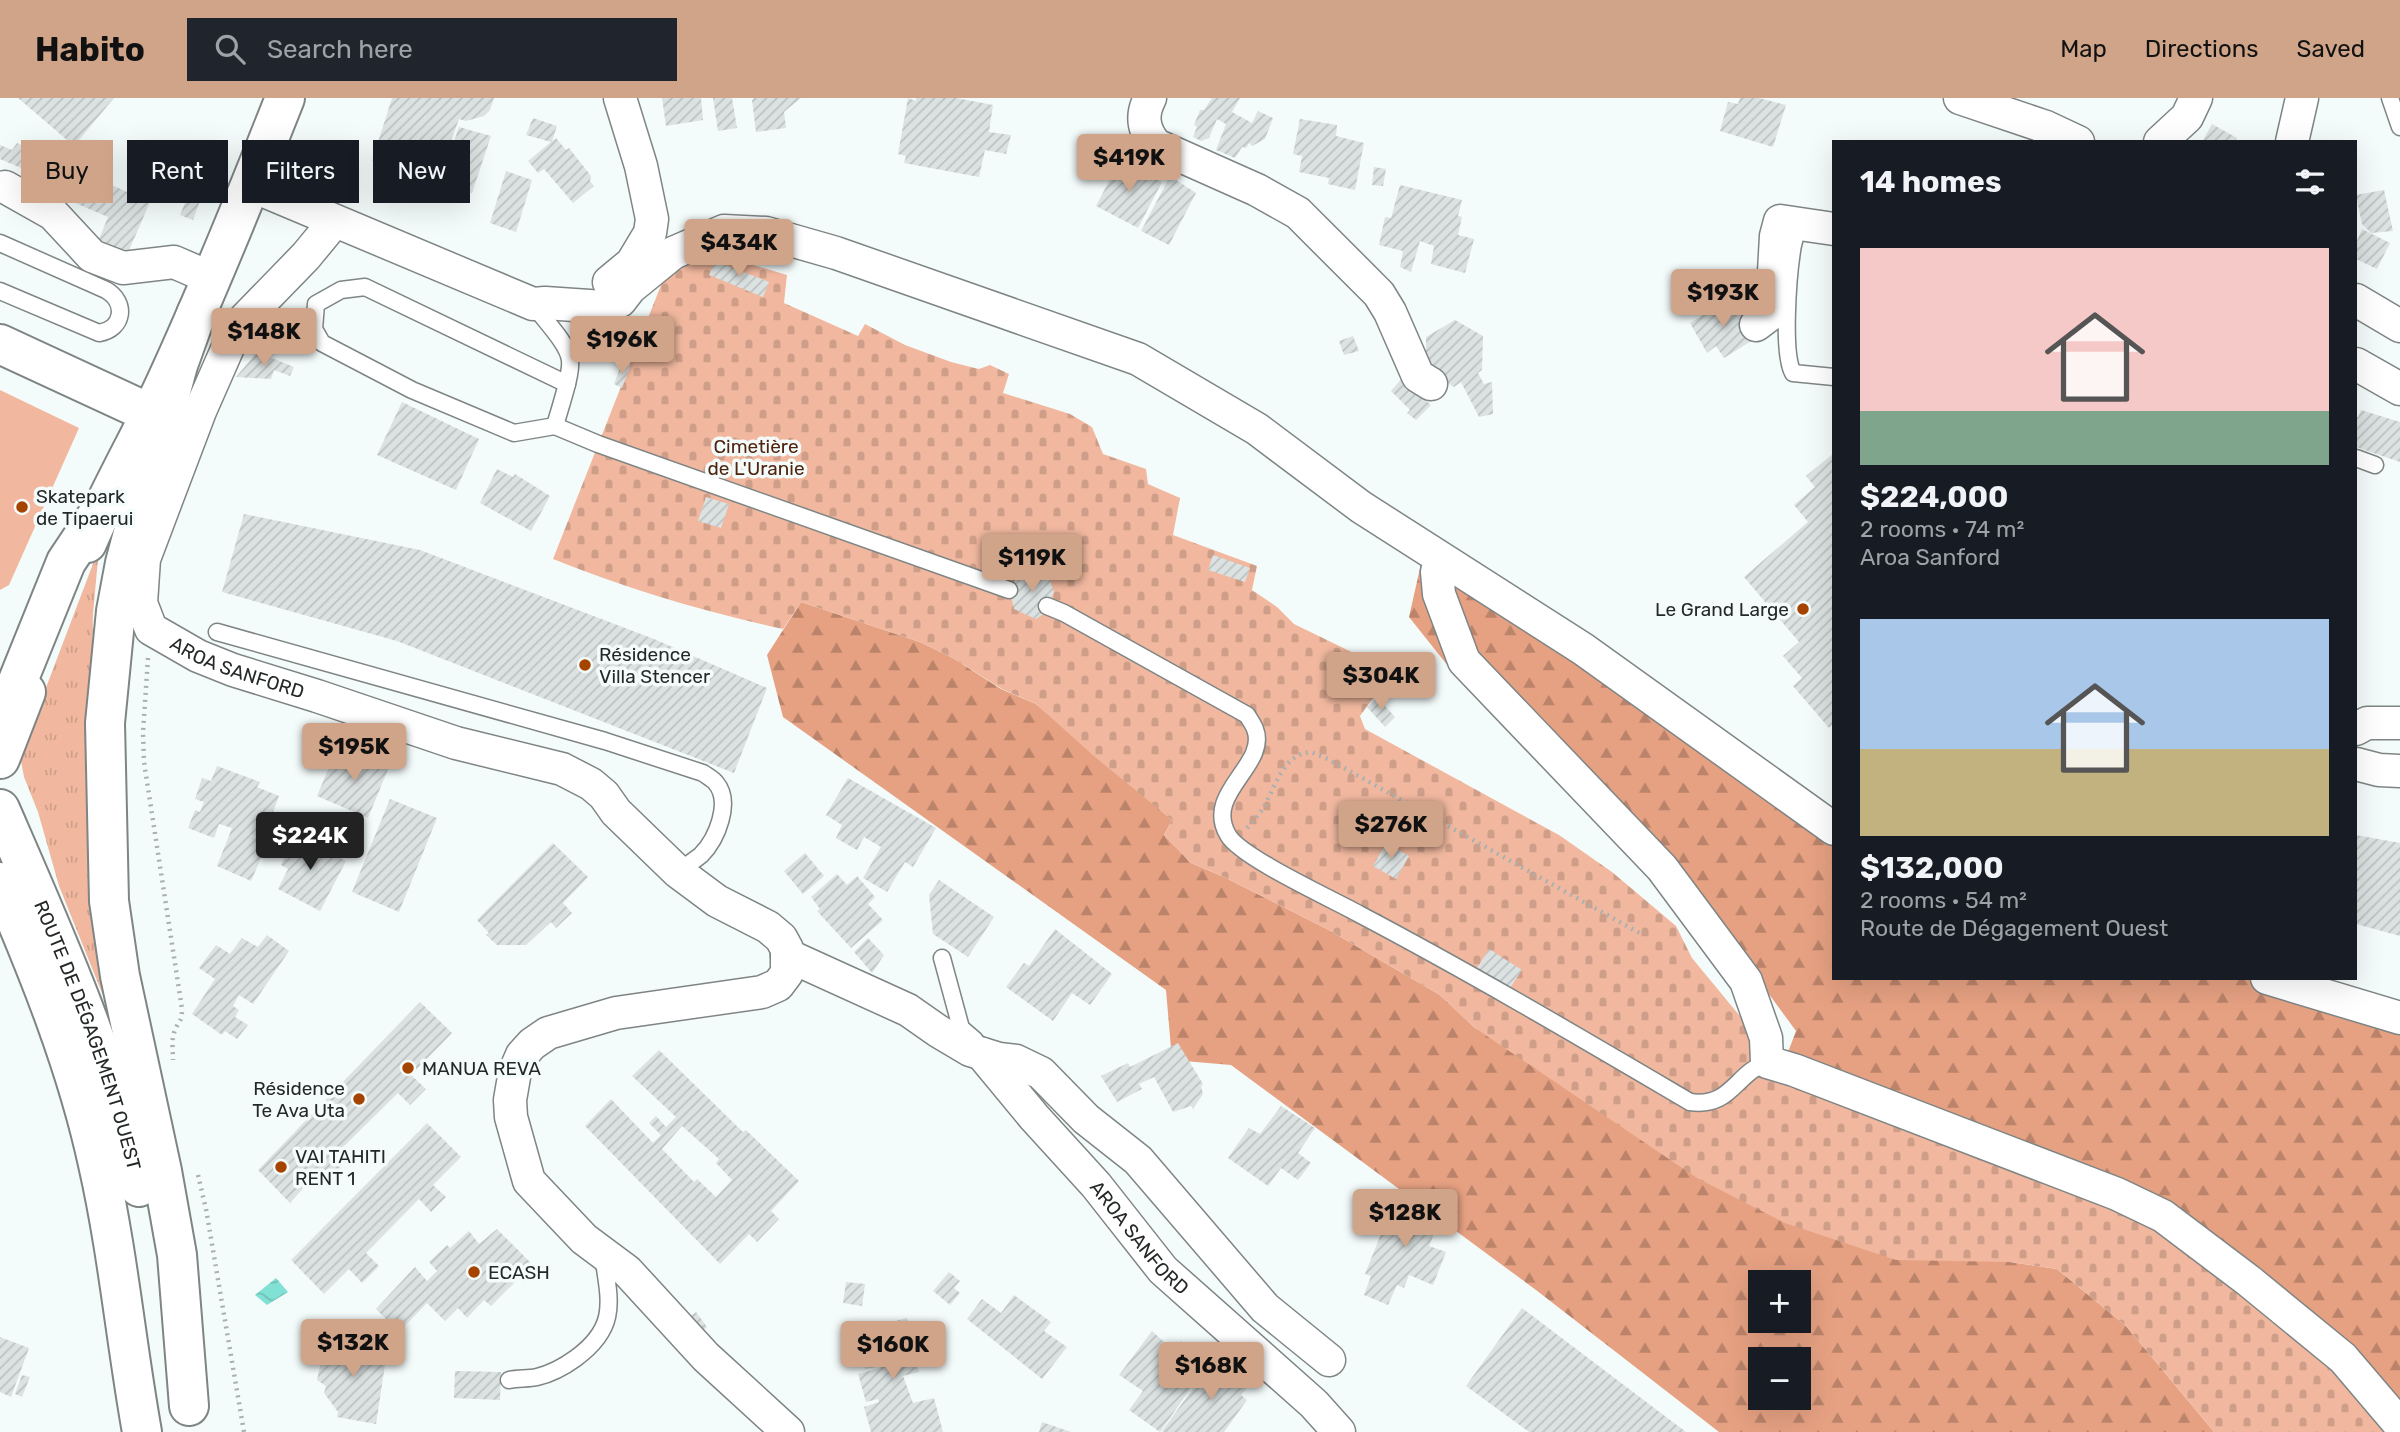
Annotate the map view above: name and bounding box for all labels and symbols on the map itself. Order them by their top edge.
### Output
pin: $419K [1080,134,1178,194]
pin: $434K [690,220,788,279]
pin: $193K [1674,270,1772,329]
pin: $148K [215,308,313,368]
pin: $196K [573,316,671,376]
park label: Cimetière de L'Uranie [707,435,805,480]
place label: Skatepark de Tipaerui [36,485,133,530]
marker: Skatepark de Tipaerui [14,499,30,515]
pin: $119K [983,534,1081,594]
place label: Le Grand Large [1655,598,1789,621]
marker: Le Grand Large [1795,601,1811,617]
street label: AROA SANFORD [166,631,307,703]
place label: Résidence Villa Stencer [599,643,711,688]
pin: $304K [1332,652,1430,712]
marker: Résidence Villa Stencer [577,657,593,673]
pin: $195K [305,724,403,783]
pin: $276K [1342,802,1440,861]
pin: $224K [261,812,359,872]
street label: ROUTE DE DÉGAGEMENT OUEST [30,897,146,1172]
place label: MANUA REVA [422,1057,541,1080]
marker: MANUA REVA [400,1060,416,1076]
place label: Résidence Te Ava Uta [252,1077,345,1122]
marker: Résidence Te Ava Uta [351,1091,367,1107]
place label: VAI TAHITI RENT 1 [295,1145,386,1190]
marker: VAI TAHITI RENT 1 [273,1159,289,1175]
street label: AROA SANFORD [1085,1176,1194,1299]
pin: $128K [1356,1190,1454,1249]
place label: ECASH [488,1261,550,1284]
marker: ECASH [466,1264,482,1280]
pin: $132K [304,1320,402,1379]
pin: $160K [844,1322,942,1381]
pin: $168K [1162,1342,1260,1402]

